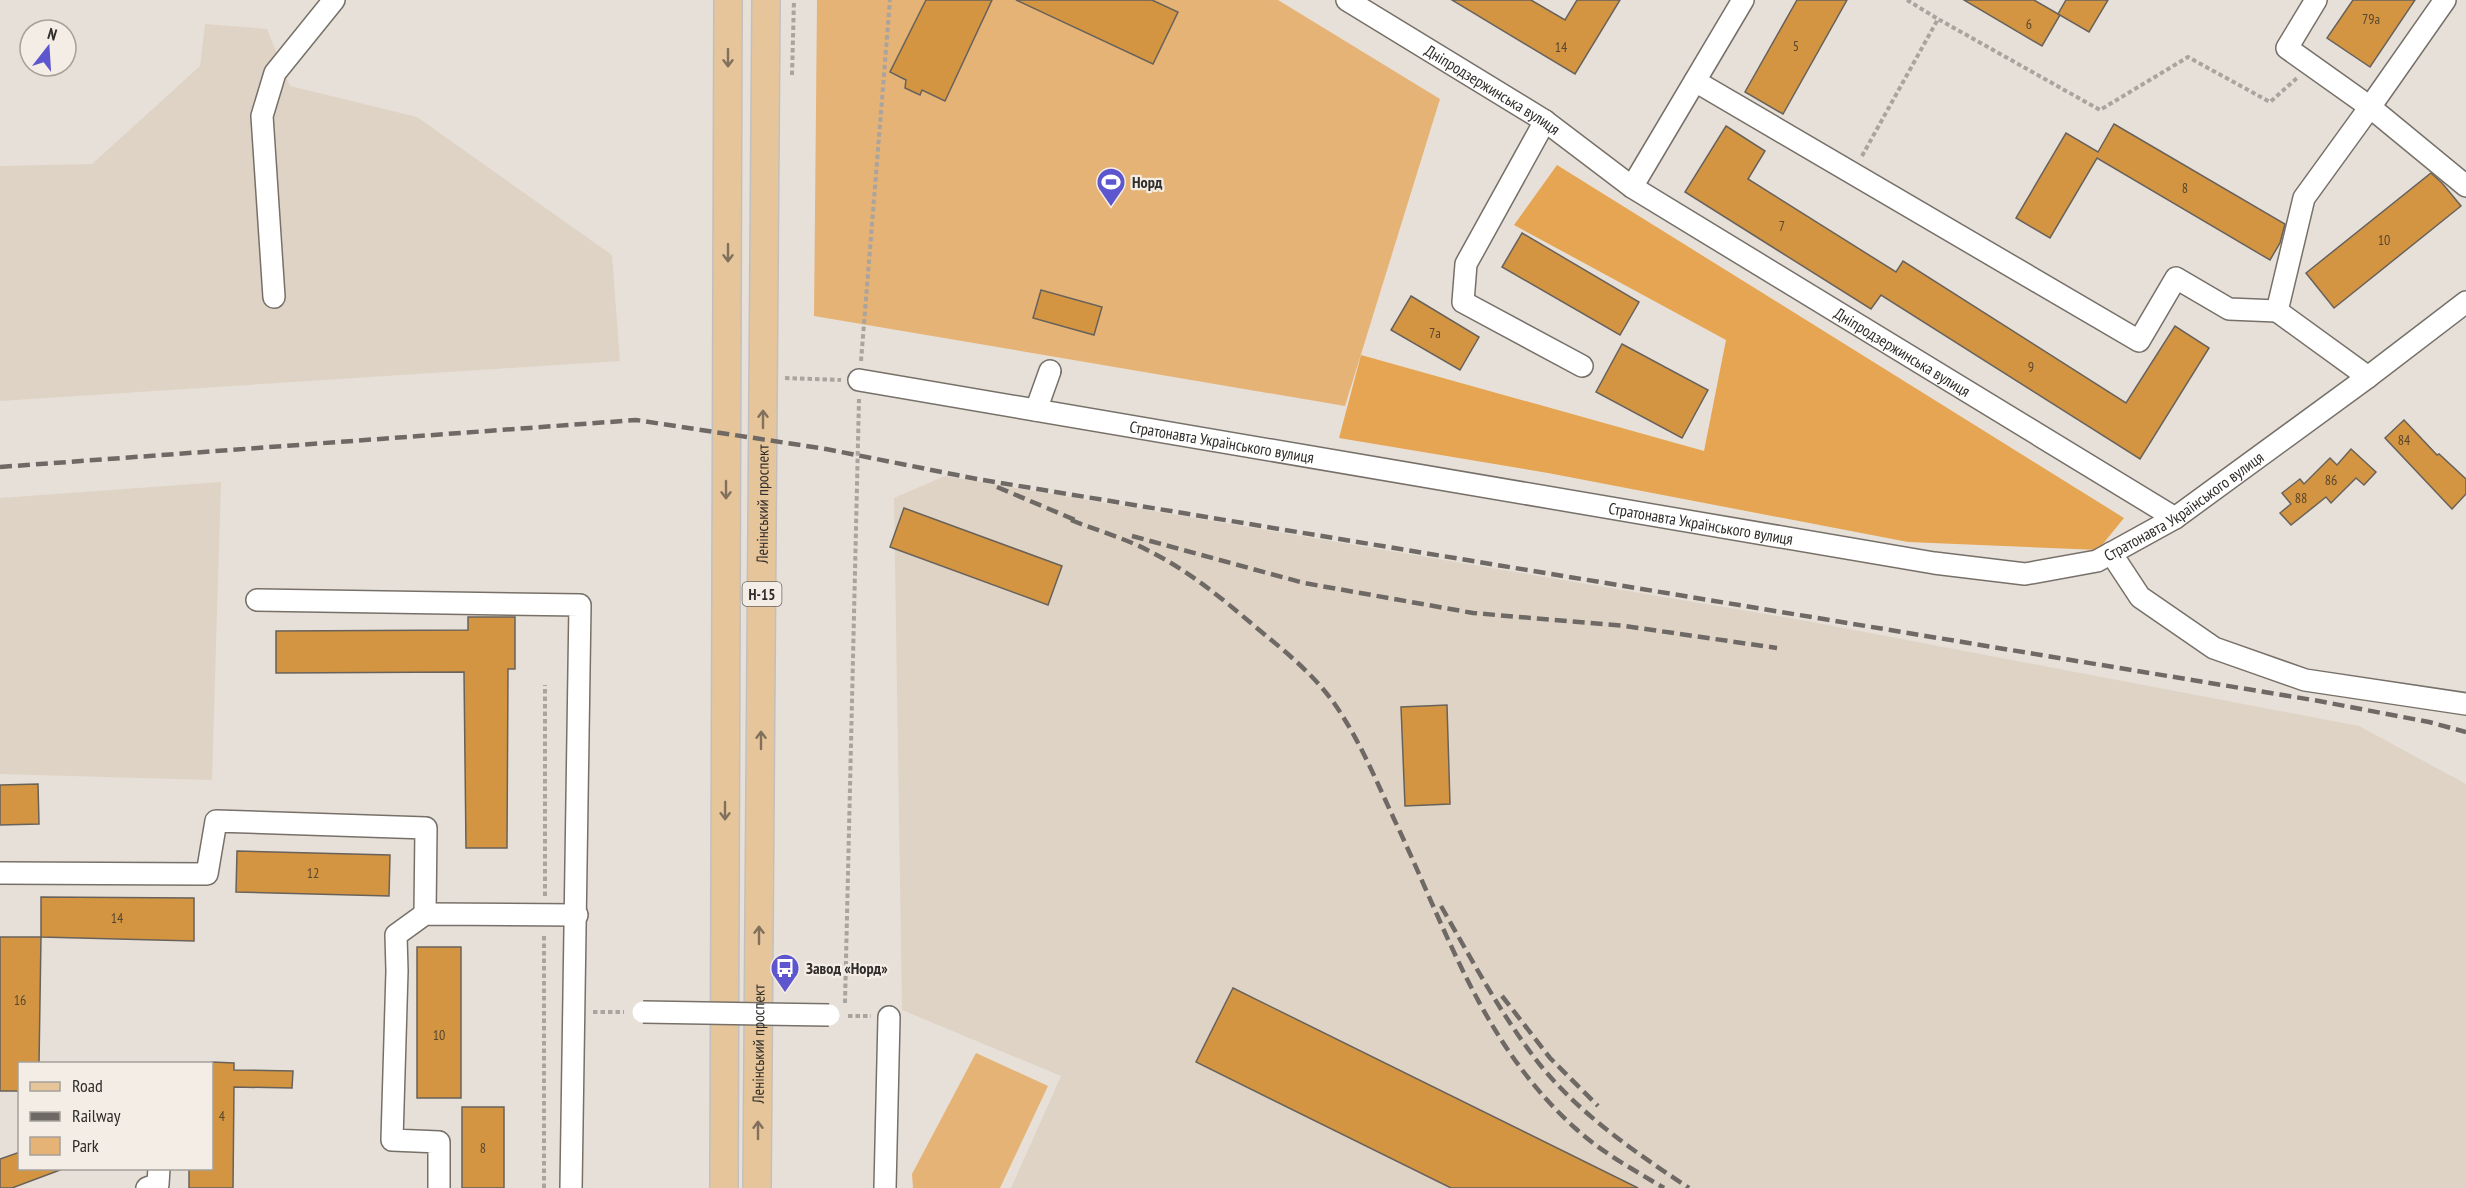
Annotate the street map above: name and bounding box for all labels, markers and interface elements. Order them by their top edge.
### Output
house number: 79а [2362,10,2380,28]
house number: 6 [2026,15,2032,33]
north arrow [18,18,78,78]
text: N [45,23,59,44]
house number: 5 [1793,37,1799,55]
house number: 14 [1555,38,1568,56]
street label: Дніпродзержинська вулиця [1421,40,1564,139]
one-way arrow [722,48,734,68]
sports icon: Норд [1095,166,1127,208]
place label: Норд [1132,172,1163,192]
house number: 8 [2182,179,2188,197]
house number: 7 [1779,217,1785,235]
house number: 10 [2378,231,2390,249]
one-way arrow [722,243,734,263]
street label: Дніпродзержинська вулиця [1831,303,1974,401]
house number: 7а [1429,324,1441,342]
house number: 9 [2028,358,2034,376]
one-way arrow [757,409,769,429]
street label: Стратонавта Українського вулиця [1128,416,1315,467]
house number: 84 [2398,431,2411,449]
street label: Ленінський проспект [752,444,773,564]
street label: Стратонавта Українського вулиця [2100,447,2267,565]
house number: 86 [2325,471,2337,489]
one-way arrow [720,480,732,500]
house number: 88 [2295,489,2307,507]
street label: Стратонавта Українського вулиця [1607,498,1795,549]
road number: Н-15 [742,582,782,606]
one-way arrow [755,730,767,750]
one-way arrow [719,801,731,821]
house number: 12 [307,864,319,882]
house number: 14 [111,909,124,927]
one-way arrow [754,925,765,945]
bus stop icon: Завод «Норд» [769,952,801,994]
place label: Завод «Норд» [806,958,888,978]
street label: Ленінський проспект [748,984,769,1104]
house number: 16 [14,991,26,1009]
house number: 10 [433,1026,445,1044]
legend [18,1062,213,1170]
text: Road [72,1074,103,1097]
text: Railway [72,1104,121,1127]
house number: 4 [219,1107,226,1125]
one-way arrow [752,1120,764,1140]
text: Park [72,1134,99,1157]
house number: 8 [480,1139,486,1157]

